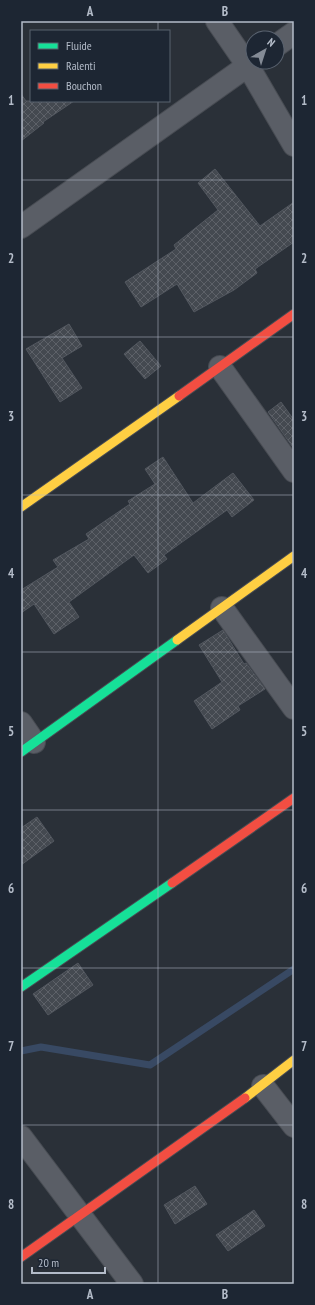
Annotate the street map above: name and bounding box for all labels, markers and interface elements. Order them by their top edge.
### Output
text: A [86,3,94,20]
text: B [222,3,228,20]
legend [30,30,170,102]
north arrow [245,30,285,70]
text: N [265,35,278,50]
text: Fluide [66,38,92,53]
text: Ralenti [66,58,95,73]
text: Bouchon [66,78,102,93]
text: 1 [8,92,14,109]
text: 1 [301,92,307,109]
text: 2 [8,250,14,267]
text: 2 [301,250,307,267]
text: 3 [8,408,14,425]
text: 3 [301,408,307,425]
text: 4 [8,565,15,582]
text: 4 [301,565,308,582]
text: 5 [8,723,14,740]
text: 5 [301,723,307,740]
text: 6 [8,880,14,897]
text: 6 [301,880,307,897]
text: 7 [8,1038,14,1055]
text: 7 [301,1038,307,1055]
text: 8 [8,1196,14,1213]
text: 8 [301,1196,307,1213]
scale bar [32,1249,105,1275]
text: 20 m [38,1255,59,1270]
text: A [86,1286,94,1303]
text: B [222,1286,228,1303]

